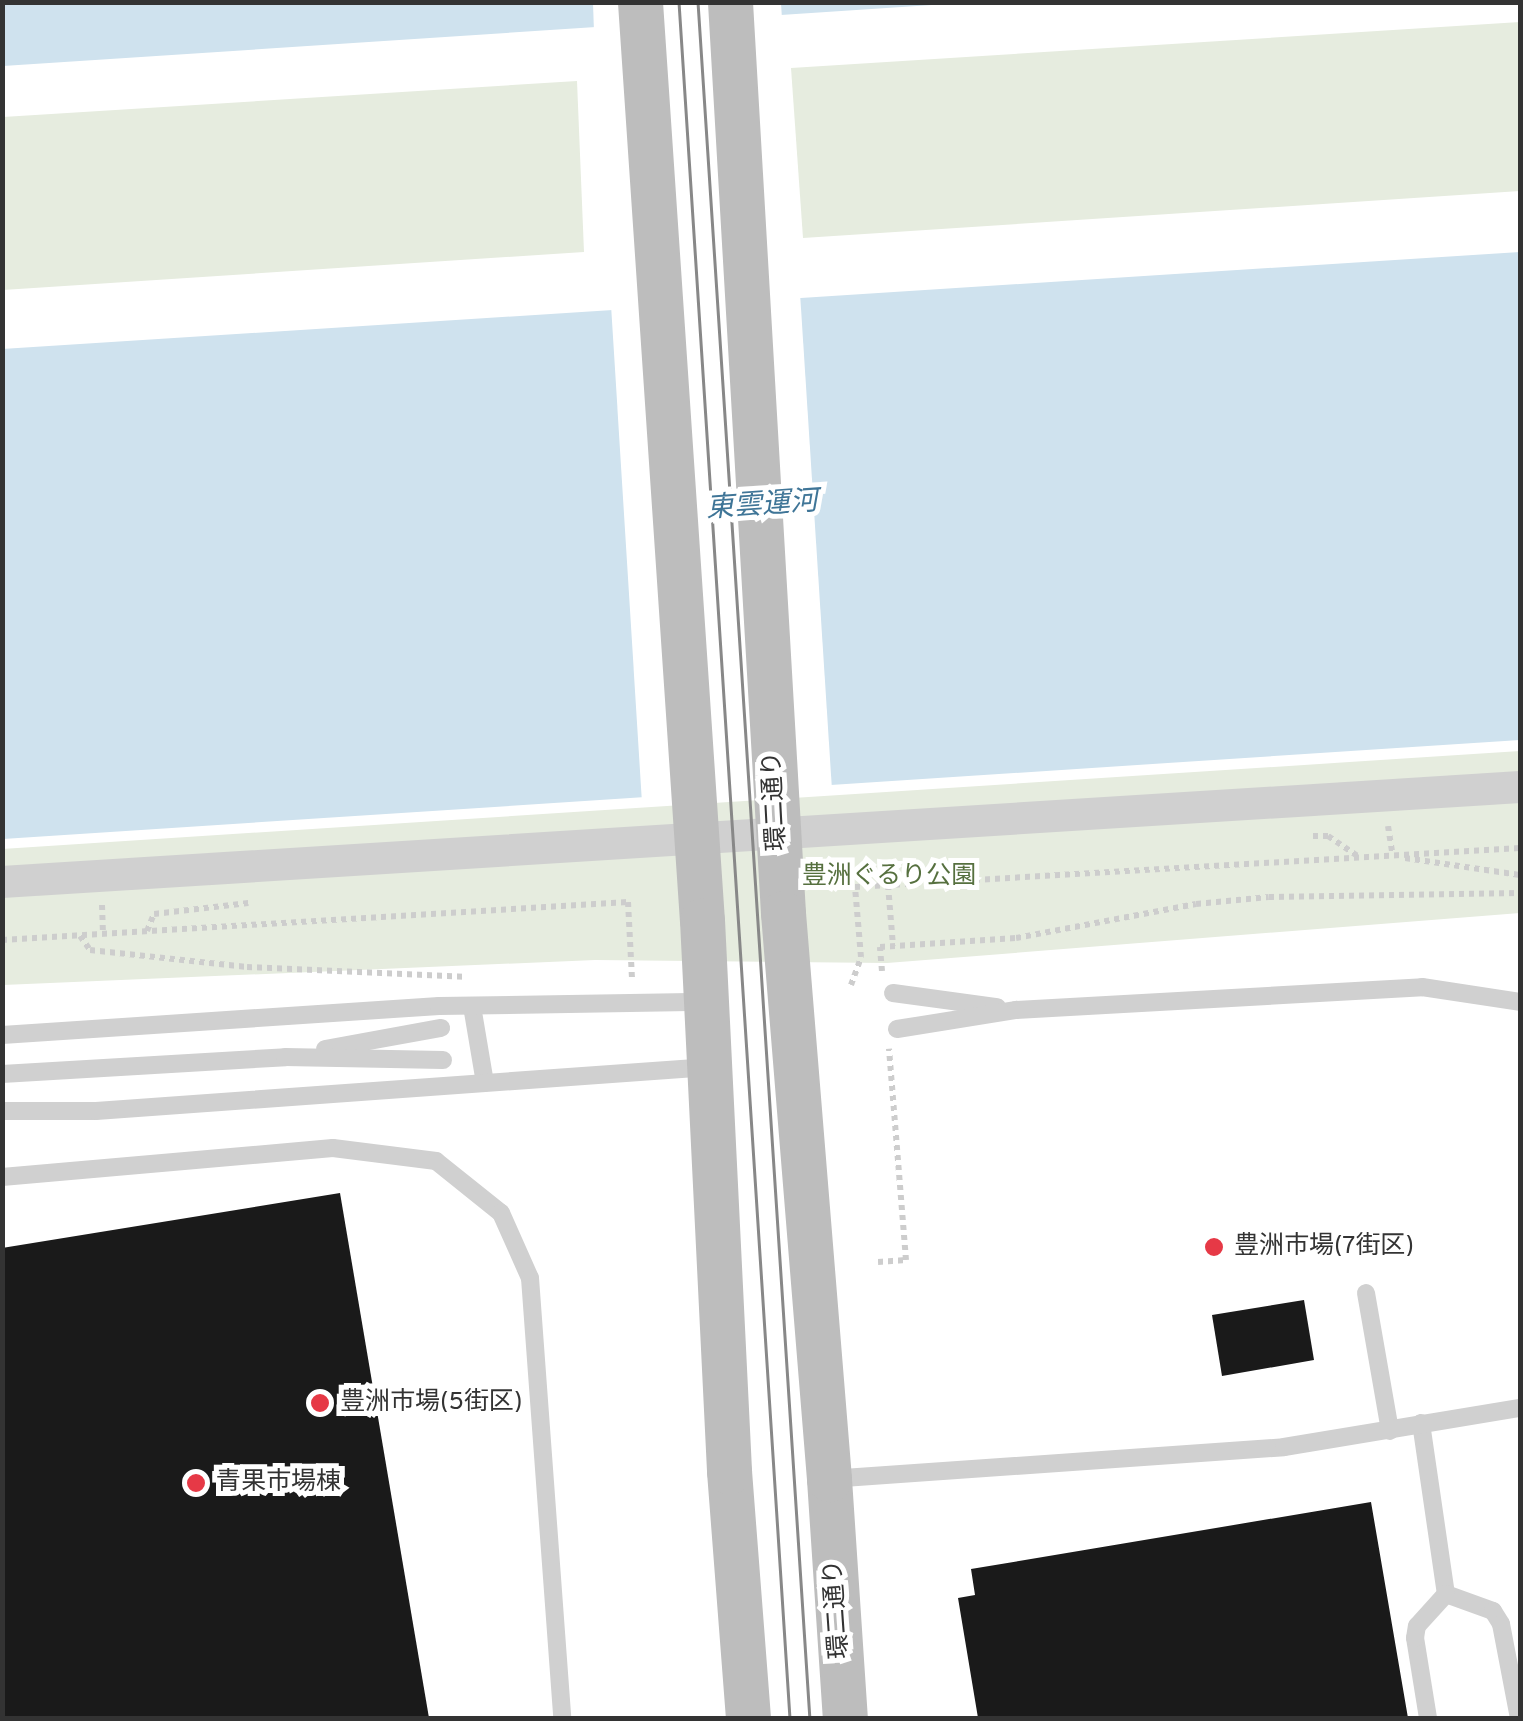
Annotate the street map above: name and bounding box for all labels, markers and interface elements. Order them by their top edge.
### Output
water label: 東雲運河 [705,485,819,527]
street label: 環二通り [758,750,794,852]
park label: 豊洲ぐるり公園 [802,862,976,892]
place label: 豊洲市場(7街区) [1234,1232,1414,1262]
marker: 豊洲市場(7街区) [1203,1236,1225,1258]
place label: 豊洲市場(5街区) [340,1388,523,1418]
marker: 豊洲市場(5街区) [309,1392,331,1414]
place label: 青果市場棟 [216,1468,341,1498]
marker: 青果市場棟 [185,1472,207,1494]
street label: 環二通り [820,1558,856,1660]

